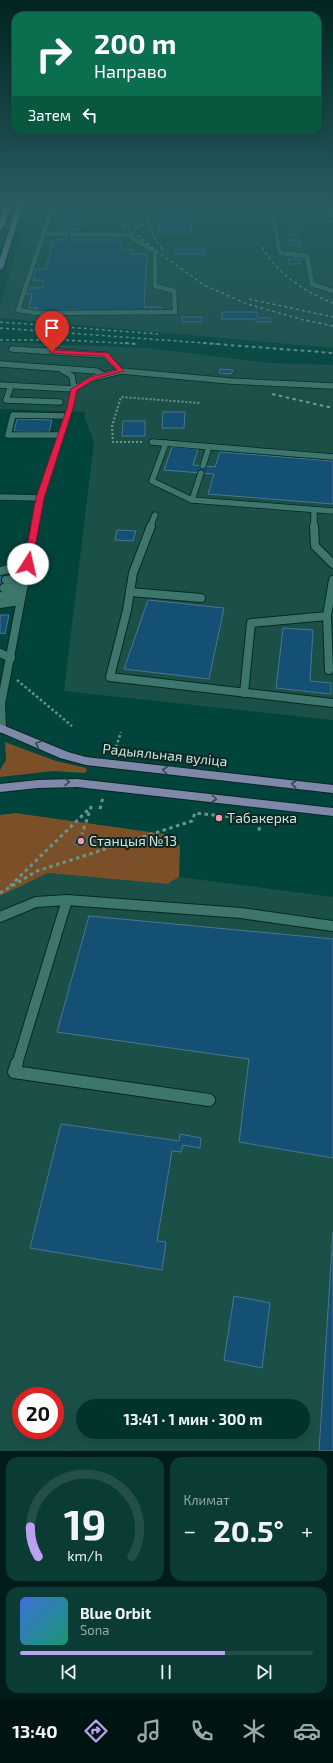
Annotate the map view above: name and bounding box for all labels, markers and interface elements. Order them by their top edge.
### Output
text: 200 m [94,26,176,60]
icon: right [28,28,80,80]
text: Направо [94,60,167,82]
icon: left [79,104,101,126]
text: Затем [28,106,71,124]
pin [35,311,69,352]
icon: arrive [41,317,63,339]
position arrow [7,543,49,585]
street label: Радыяльная вуліца [102,739,228,770]
one-way arrow [35,741,42,749]
one-way arrow [162,766,168,775]
one-way arrow [64,778,70,787]
one-way arrow [291,780,297,789]
one-way arrow [211,794,217,803]
place label: Табакерка [227,809,297,826]
marker: Табакерка [214,813,224,823]
place label: Станцыя №13 [89,832,177,849]
marker: Станцыя №13 [76,836,86,846]
speed limit sign: 20 [12,1387,64,1439]
text: 13:41 · 1 мин · 300 m [124,1410,262,1428]
text: Климат [184,1492,230,1508]
text: 19 [63,1498,106,1548]
text: 20.5° [213,1512,284,1548]
text: − [184,1517,196,1543]
text: + [301,1517,313,1543]
text: km/h [67,1547,102,1564]
text: Blue Orbit [80,1604,151,1622]
text: Sona [80,1622,109,1638]
icon: previous [58,1661,80,1683]
icon: pause [155,1661,177,1683]
icon: next [253,1661,275,1683]
icon: directions [82,1717,110,1745]
icon: music [135,1717,163,1745]
icon: phone [188,1717,216,1745]
icon: climate [240,1717,268,1745]
icon: car [293,1717,321,1745]
text: 13:40 [12,1720,58,1742]

